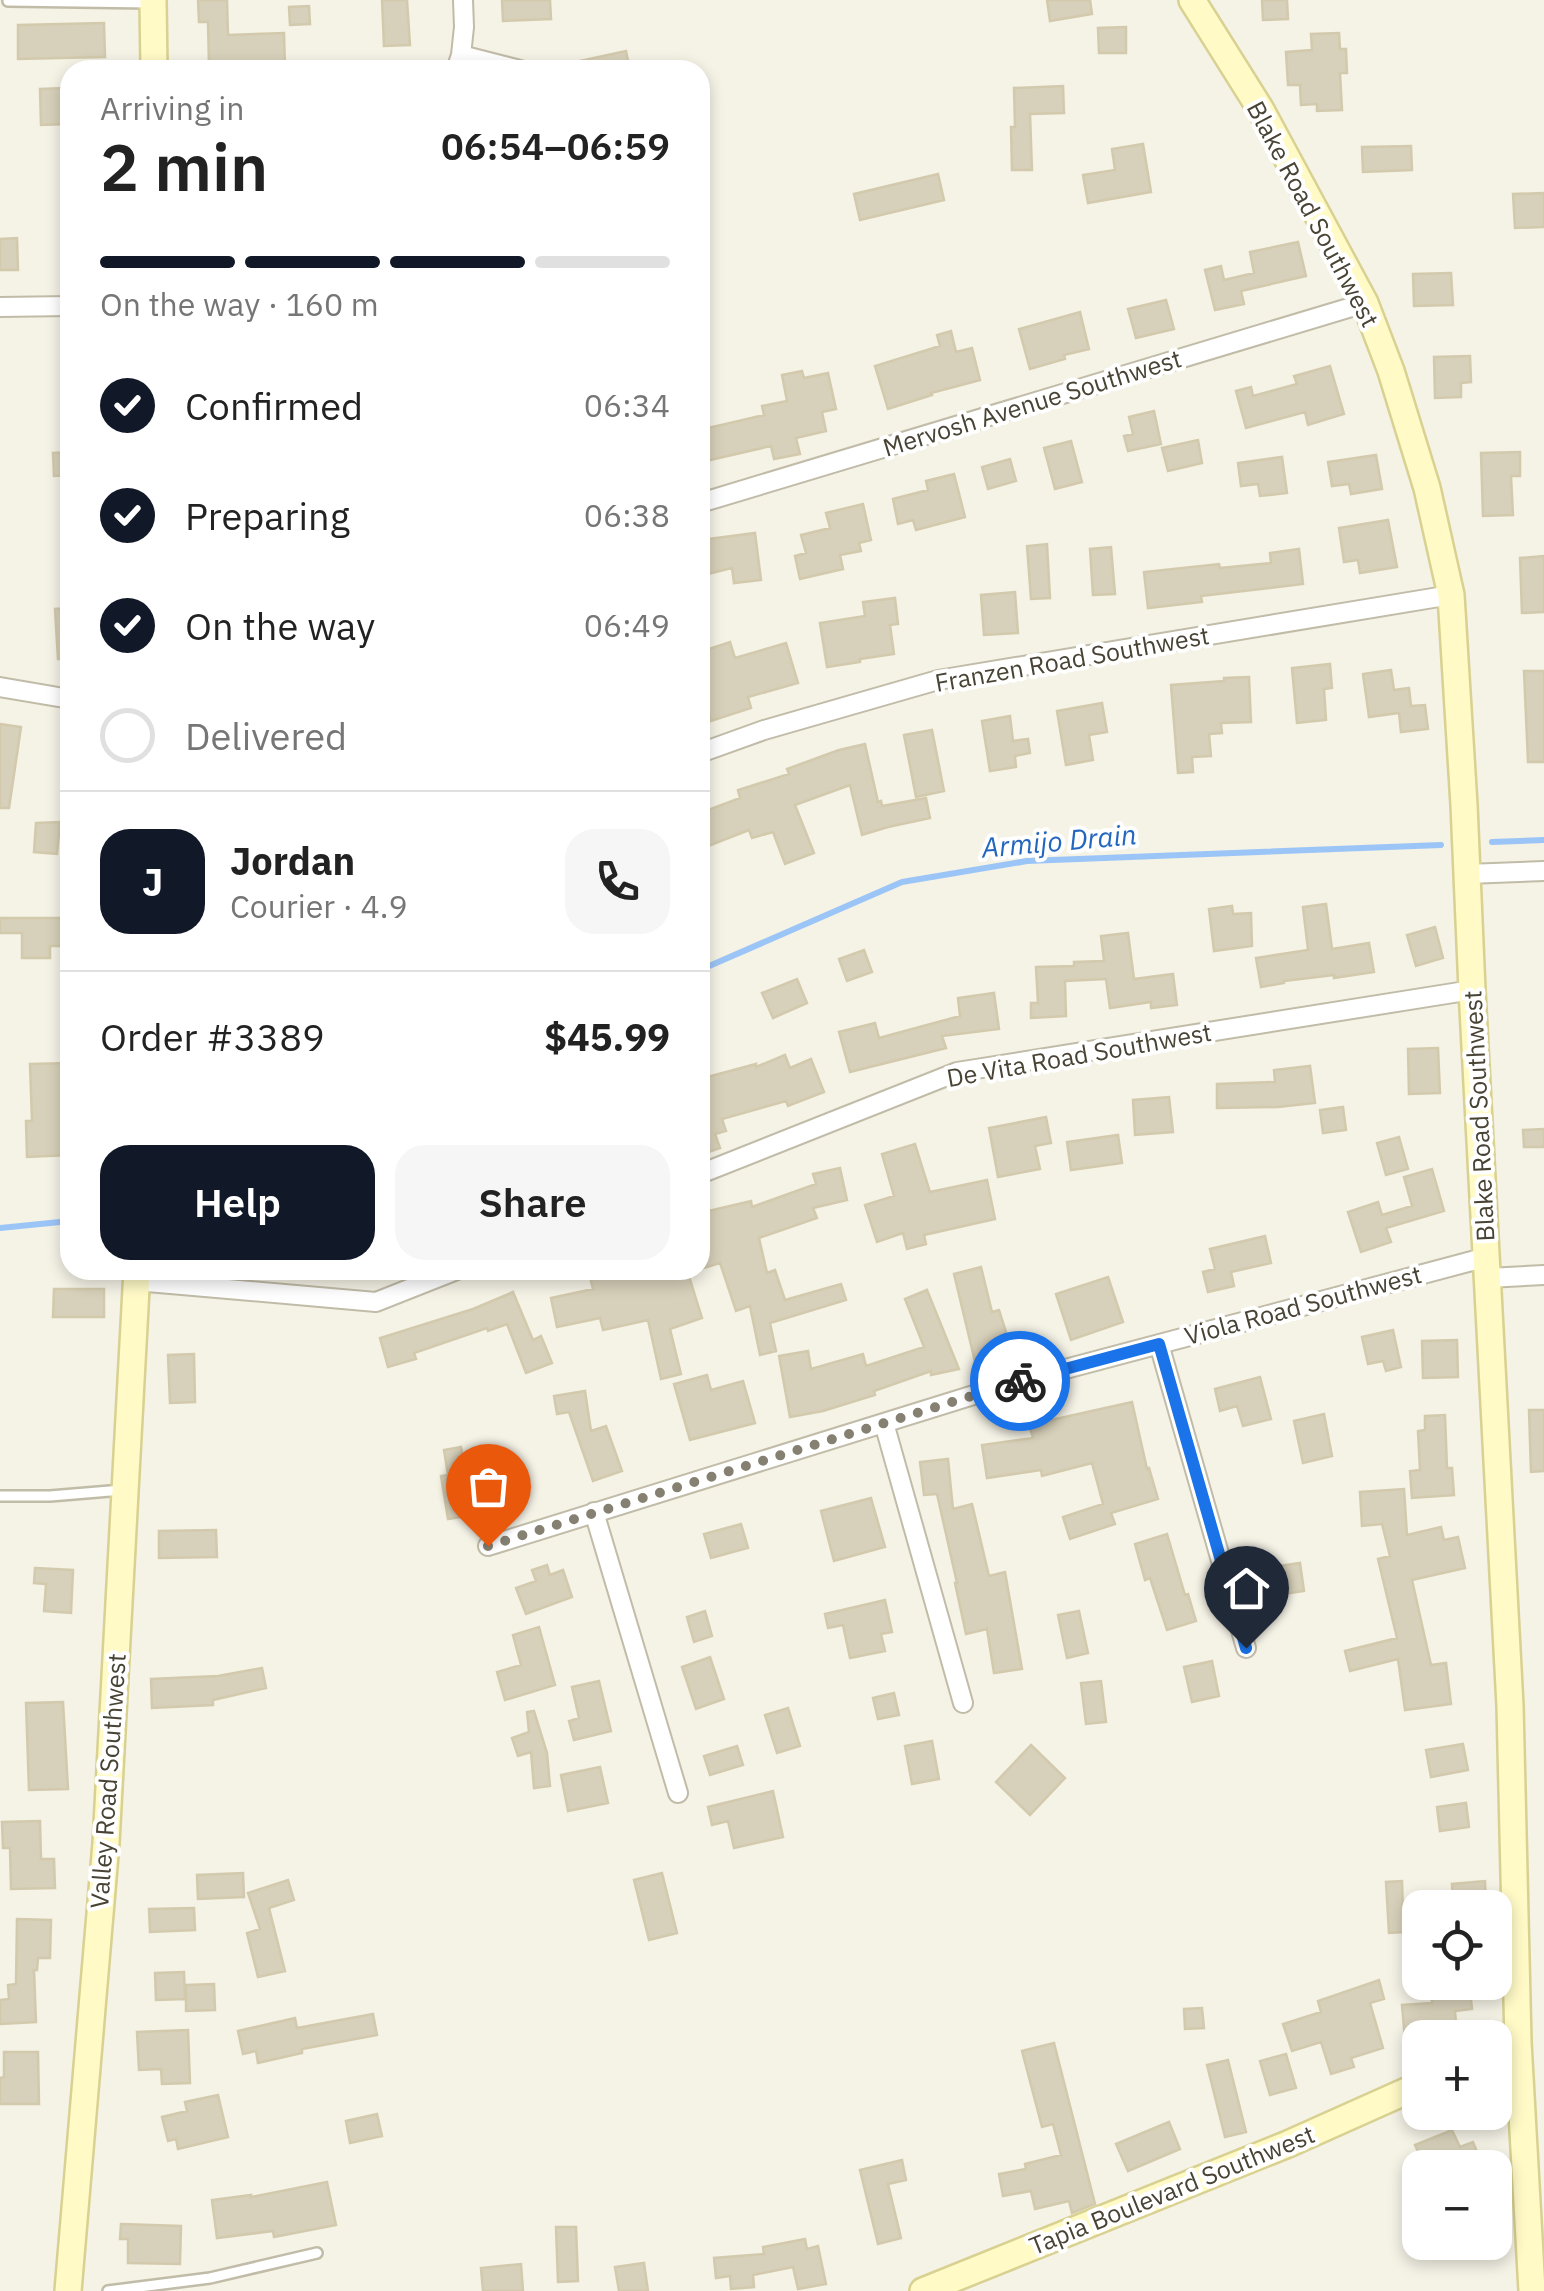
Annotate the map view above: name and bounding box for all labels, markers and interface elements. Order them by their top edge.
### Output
text: Arriving in [100,87,245,129]
street label: Blake Road Southwest [1240,95,1387,332]
text: 06:54–06:59 [441,121,670,170]
text: 2 min [100,124,268,209]
text: On the way · 160 m [100,283,379,325]
street label: Mervosh Avenue Southwest [879,341,1185,464]
icon: check [100,378,155,433]
text: Confirmed [185,381,363,430]
text: 06:34 [584,384,670,426]
icon: check [100,488,155,543]
text: Preparing [185,491,350,540]
text: 06:38 [584,494,670,536]
icon: check [100,598,155,653]
text: On the way [185,601,375,650]
text: 06:49 [584,604,670,646]
street label: Franzen Road Southwest [932,618,1212,699]
text: Delivered [185,711,347,760]
water label: Armijo Drain [979,815,1138,866]
button: phone [565,829,670,934]
text: Jordan [230,836,355,885]
text: J [142,857,163,906]
text: Courier · 4.9 [230,885,408,927]
street label: Blake Road Southwest [1455,990,1502,1242]
text: Order #3389 [100,1012,325,1061]
text: $45.99 [544,1012,670,1061]
street label: De Vita Road Southwest [944,1015,1214,1094]
button: Help [100,1145,375,1260]
button: Share [395,1145,670,1260]
street label: Viola Road Southwest [1181,1257,1425,1352]
courier [970,1331,1070,1431]
icon: bike [993,1354,1048,1409]
pin [446,1444,531,1547]
icon: bag [461,1459,516,1514]
pin [1204,1546,1289,1649]
icon: home [1219,1561,1274,1616]
street label: Valley Road Southwest [82,1652,133,1910]
map controls [1402,1890,1512,2260]
button: locate [1402,1890,1512,2000]
button: + [1402,2020,1512,2130]
street label: Tapia Boulevard Southwest [1024,2117,1319,2262]
button: − [1402,2150,1512,2260]

